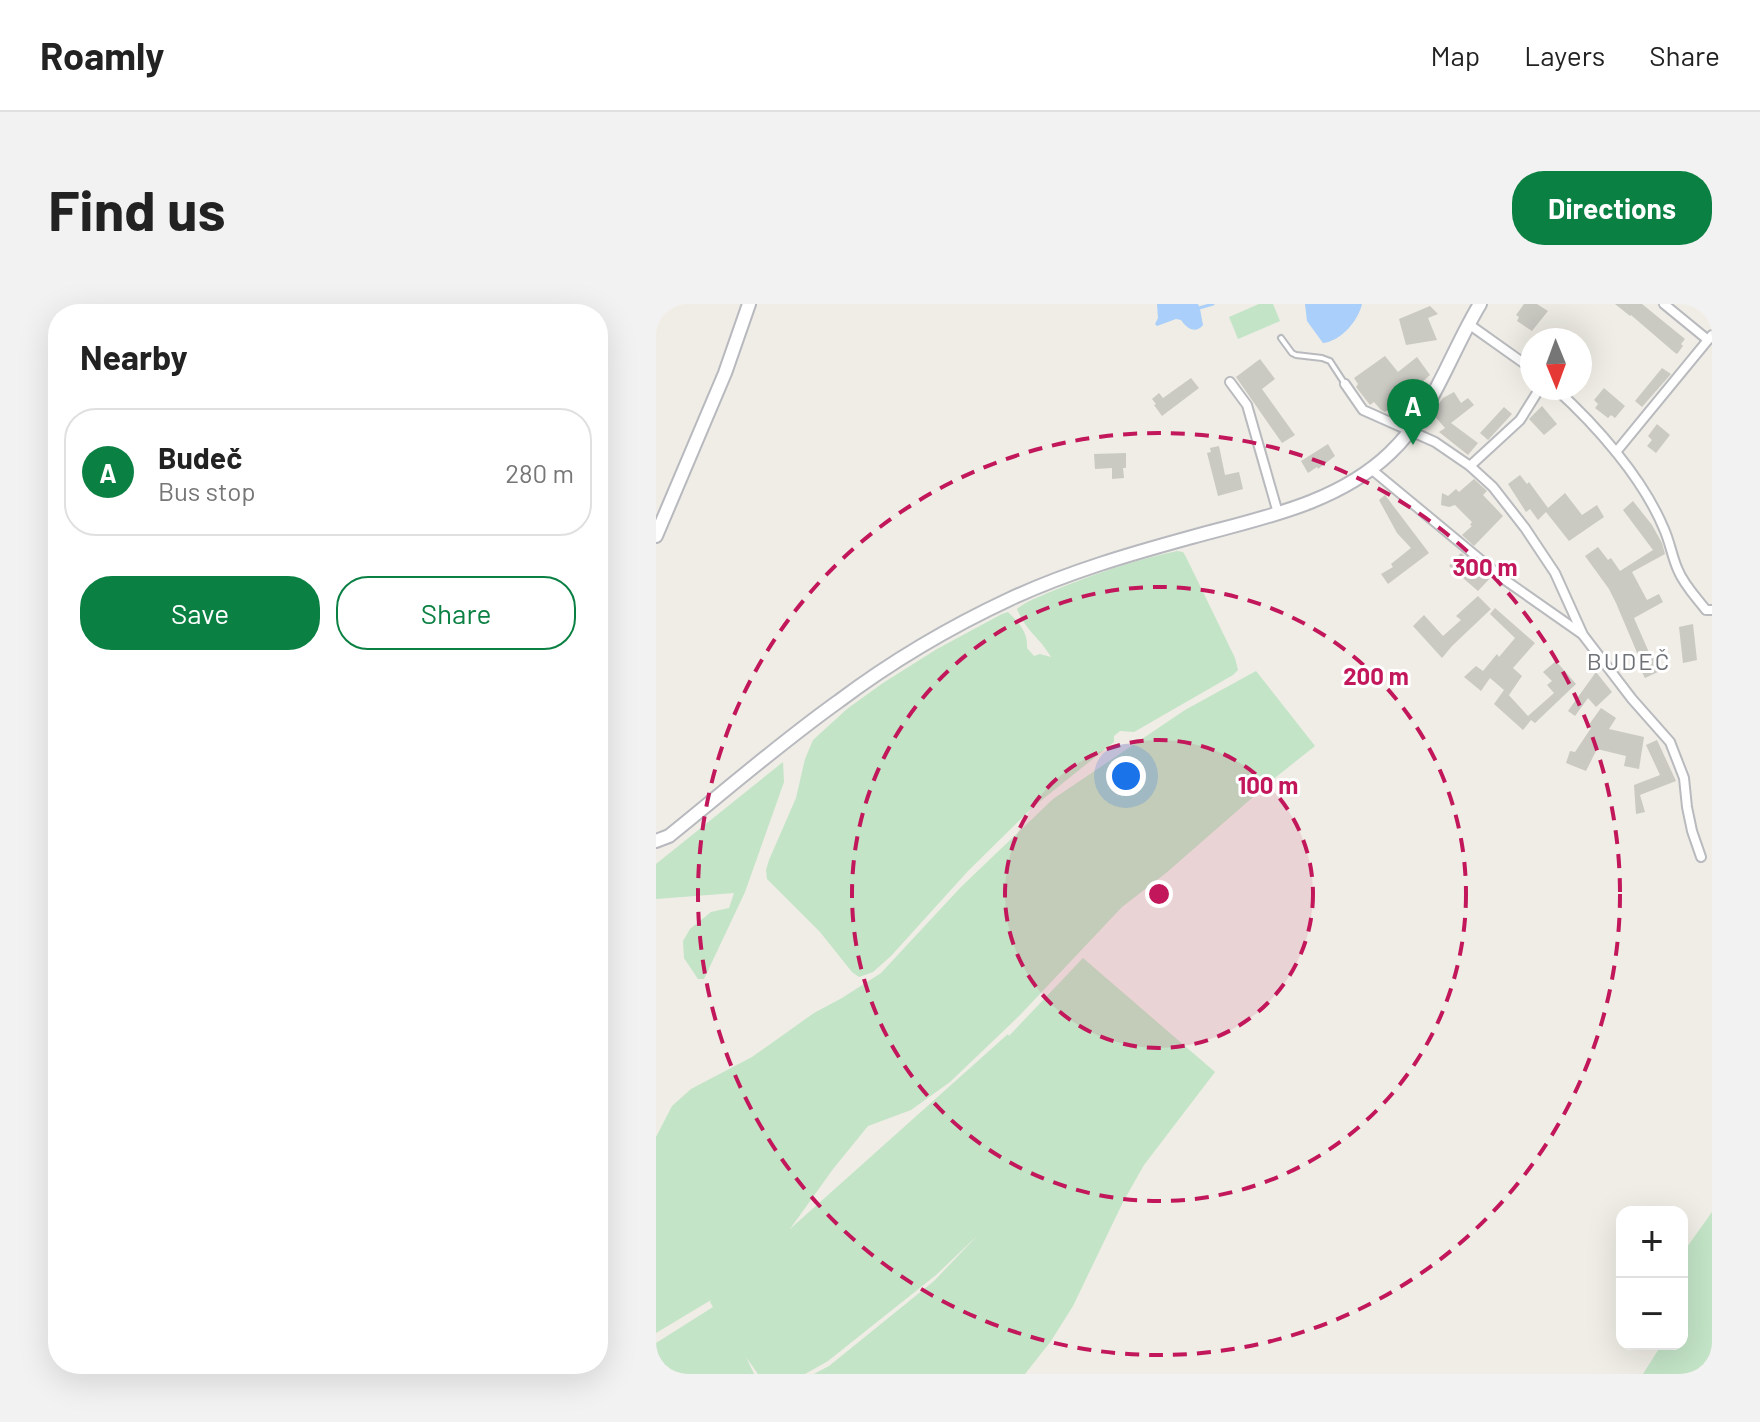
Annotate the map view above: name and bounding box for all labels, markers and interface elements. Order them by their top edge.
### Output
text: Roamly [40,32,164,78]
text: Map [1430,38,1480,72]
text: Layers [1524,38,1605,72]
text: Share [1649,38,1720,72]
button: Directions [1512,171,1712,245]
text: Find us [48,175,226,242]
north arrow [1520,328,1592,400]
text: Nearby [80,336,188,377]
pin: A [1387,379,1439,445]
text: Budeč [158,439,242,475]
text: A [99,457,117,488]
text: 280 m [505,457,574,488]
text: Bus stop [158,475,256,506]
text: 300 m [1452,552,1518,581]
button: Save [80,576,320,650]
button: Share [336,576,576,650]
district label: BUDEČ [1587,646,1671,675]
text: 200 m [1343,661,1409,690]
your location [1106,756,1146,796]
text: 100 m [1238,770,1298,799]
centre of rings [1145,880,1173,908]
map controls [1616,1206,1688,1350]
button: + [1616,1206,1688,1278]
button: − [1616,1278,1688,1350]

